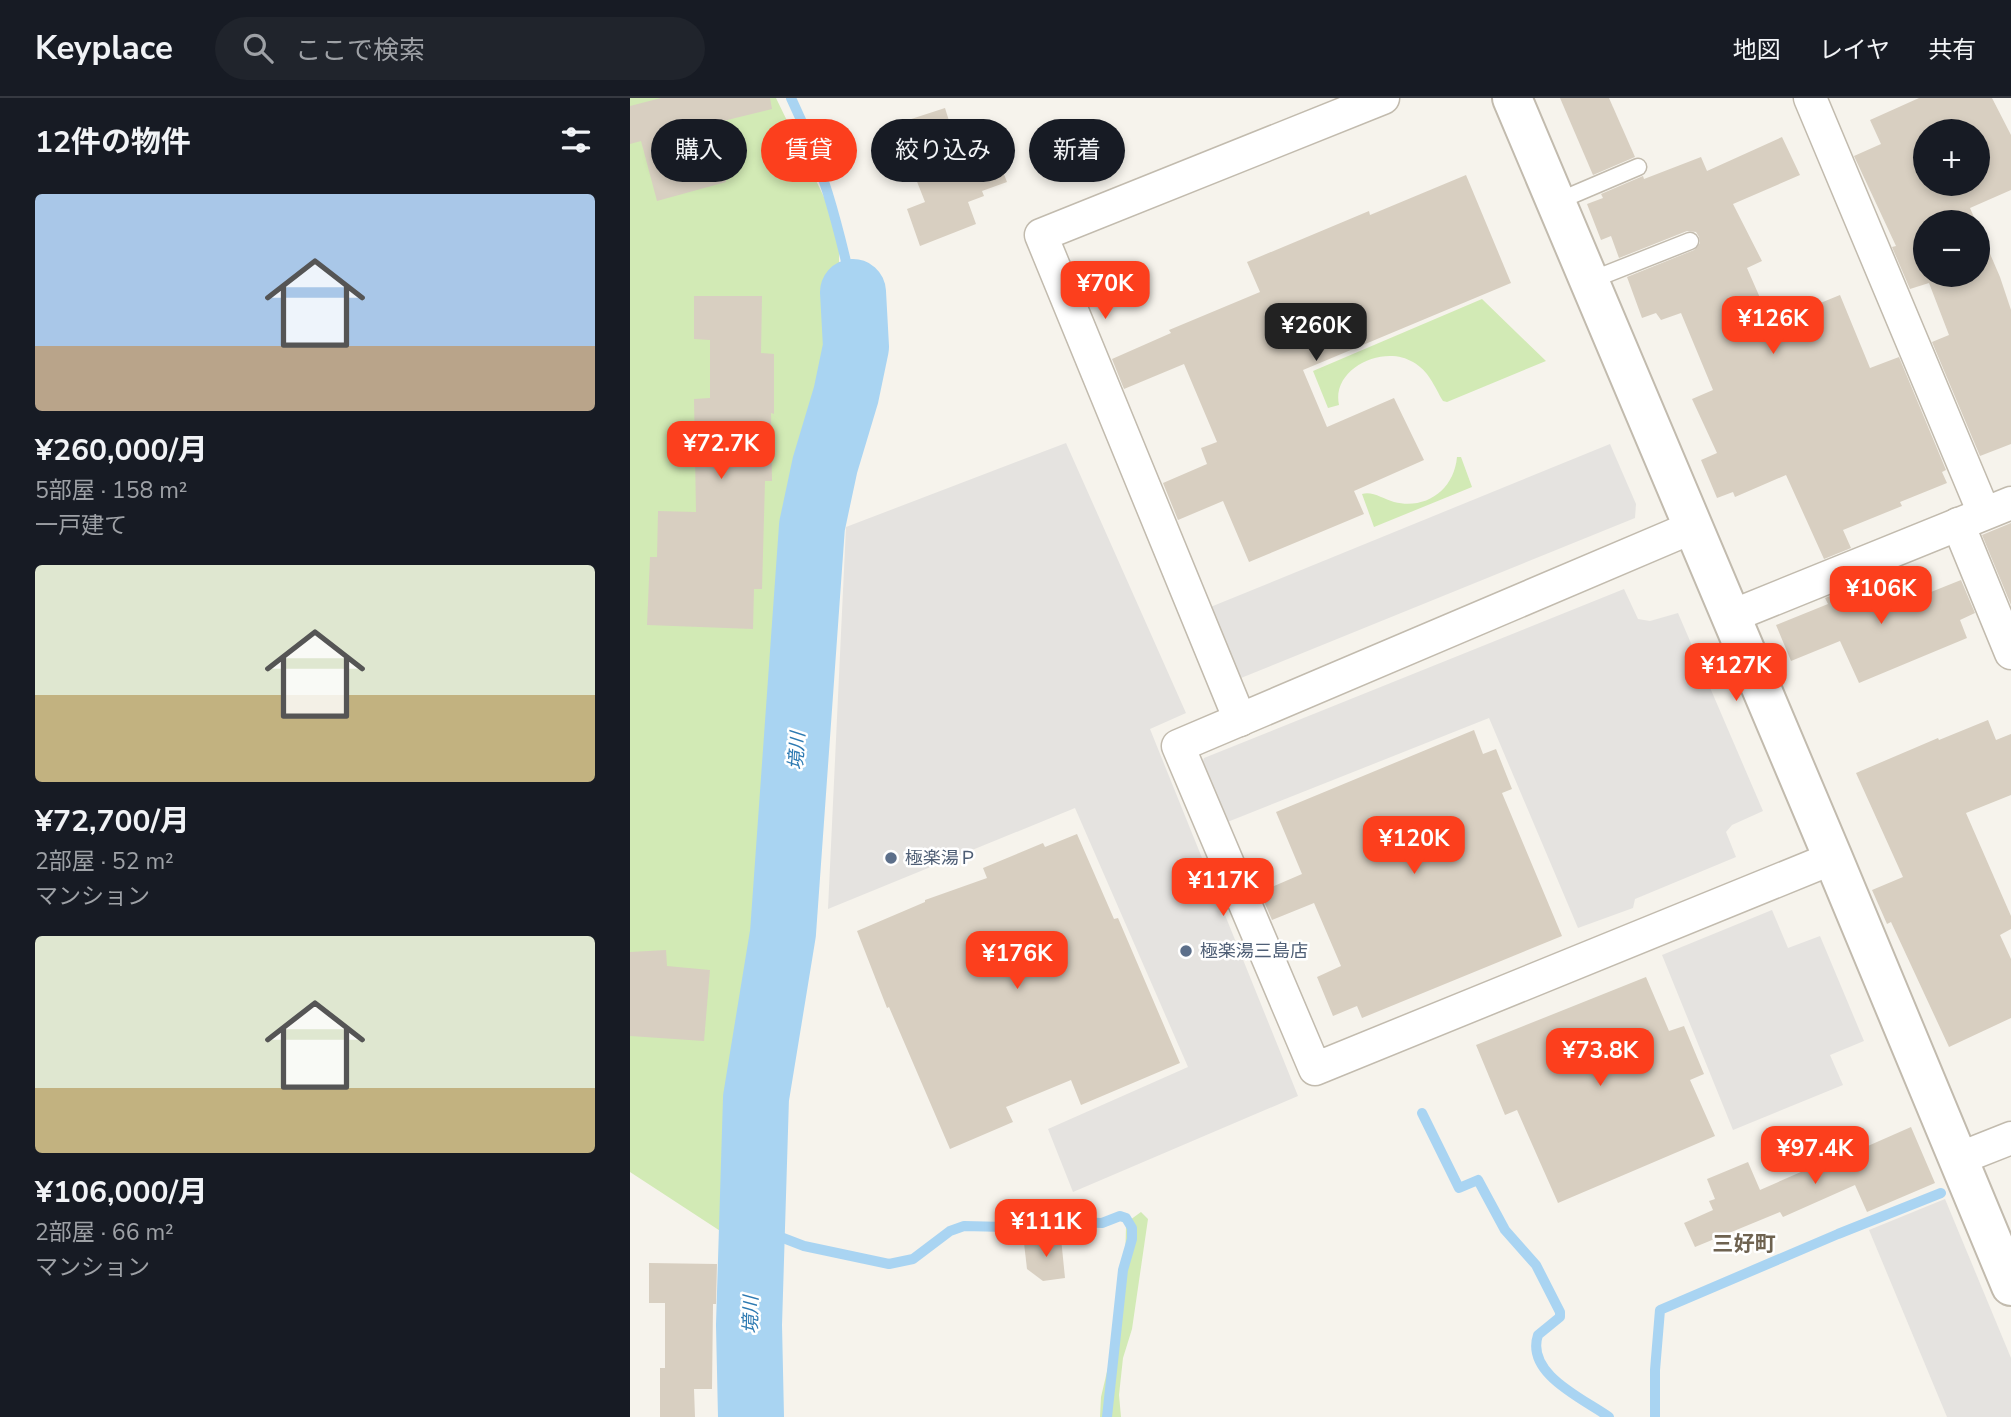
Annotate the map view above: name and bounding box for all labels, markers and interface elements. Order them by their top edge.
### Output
search box [215,17,705,80]
text: Keyplace [35,26,173,71]
icon: search [239,29,277,67]
text: ここで検索 [295,33,425,68]
text: 地図 [1733,34,1781,66]
text: レイヤ [1819,34,1890,66]
text: 共有 [1928,34,1976,66]
chip: 購入 [651,119,747,182]
chip: 賃貸 [761,119,857,182]
chip: 絞り込み [871,119,1015,182]
chip: 新着 [1029,119,1125,182]
map controls [1913,119,1990,287]
button: + [1913,119,1990,196]
icon: filters [557,121,595,159]
text: 12件の物件 [35,122,191,163]
button: − [1913,210,1990,287]
icon: home [252,240,378,366]
pin: ¥70K [1064,262,1146,321]
text: ¥70K [1077,268,1133,299]
pin: ¥126K [1724,296,1822,356]
pin: ¥260K [1267,303,1365,363]
text: ¥126K [1738,303,1808,334]
text: ¥260K [1281,310,1351,341]
pin: ¥72.7K [664,422,778,481]
text: ¥72.7K [683,428,759,459]
text: ¥260,000/月 [35,430,208,471]
text: 5部屋 · 158 m² [35,475,188,506]
text: 一戸建て [35,510,127,541]
pin: ¥106K [1832,566,1930,626]
text: ¥106K [1846,573,1916,604]
icon: home [252,611,378,737]
pin: ¥127K [1687,644,1785,703]
text: ¥127K [1701,650,1771,681]
water label: 境川 [783,729,811,771]
text: ¥72,700/月 [35,801,190,842]
pin: ¥120K [1365,816,1463,876]
text: ¥120K [1379,823,1449,854]
text: 2部屋 · 52 m² [35,846,174,877]
place label: 極楽湯Ｐ [905,846,977,870]
marker: 極楽湯Ｐ [883,850,899,866]
pin: ¥117K [1174,858,1272,918]
text: ¥117K [1188,865,1258,896]
text: マンション [35,881,150,912]
pin: ¥176K [968,932,1066,991]
text: ¥176K [982,938,1052,969]
place label: 極楽湯三島店 [1200,939,1308,963]
marker: 極楽湯三島店 [1178,943,1194,959]
icon: home [252,982,378,1108]
pin: ¥73.8K [1543,1028,1657,1088]
text: ¥73.8K [1562,1035,1638,1066]
pin: ¥97.4K [1758,1126,1872,1186]
text: ¥97.4K [1777,1133,1853,1164]
text: ¥106,000/月 [35,1172,208,1213]
pin: ¥111K [997,1200,1095,1259]
text: ¥111K [1011,1206,1081,1237]
text: 2部屋 · 66 m² [35,1217,174,1248]
district label: 三好町 [1713,1230,1776,1258]
text: マンション [35,1252,150,1283]
water label: 境川 [738,1294,764,1334]

